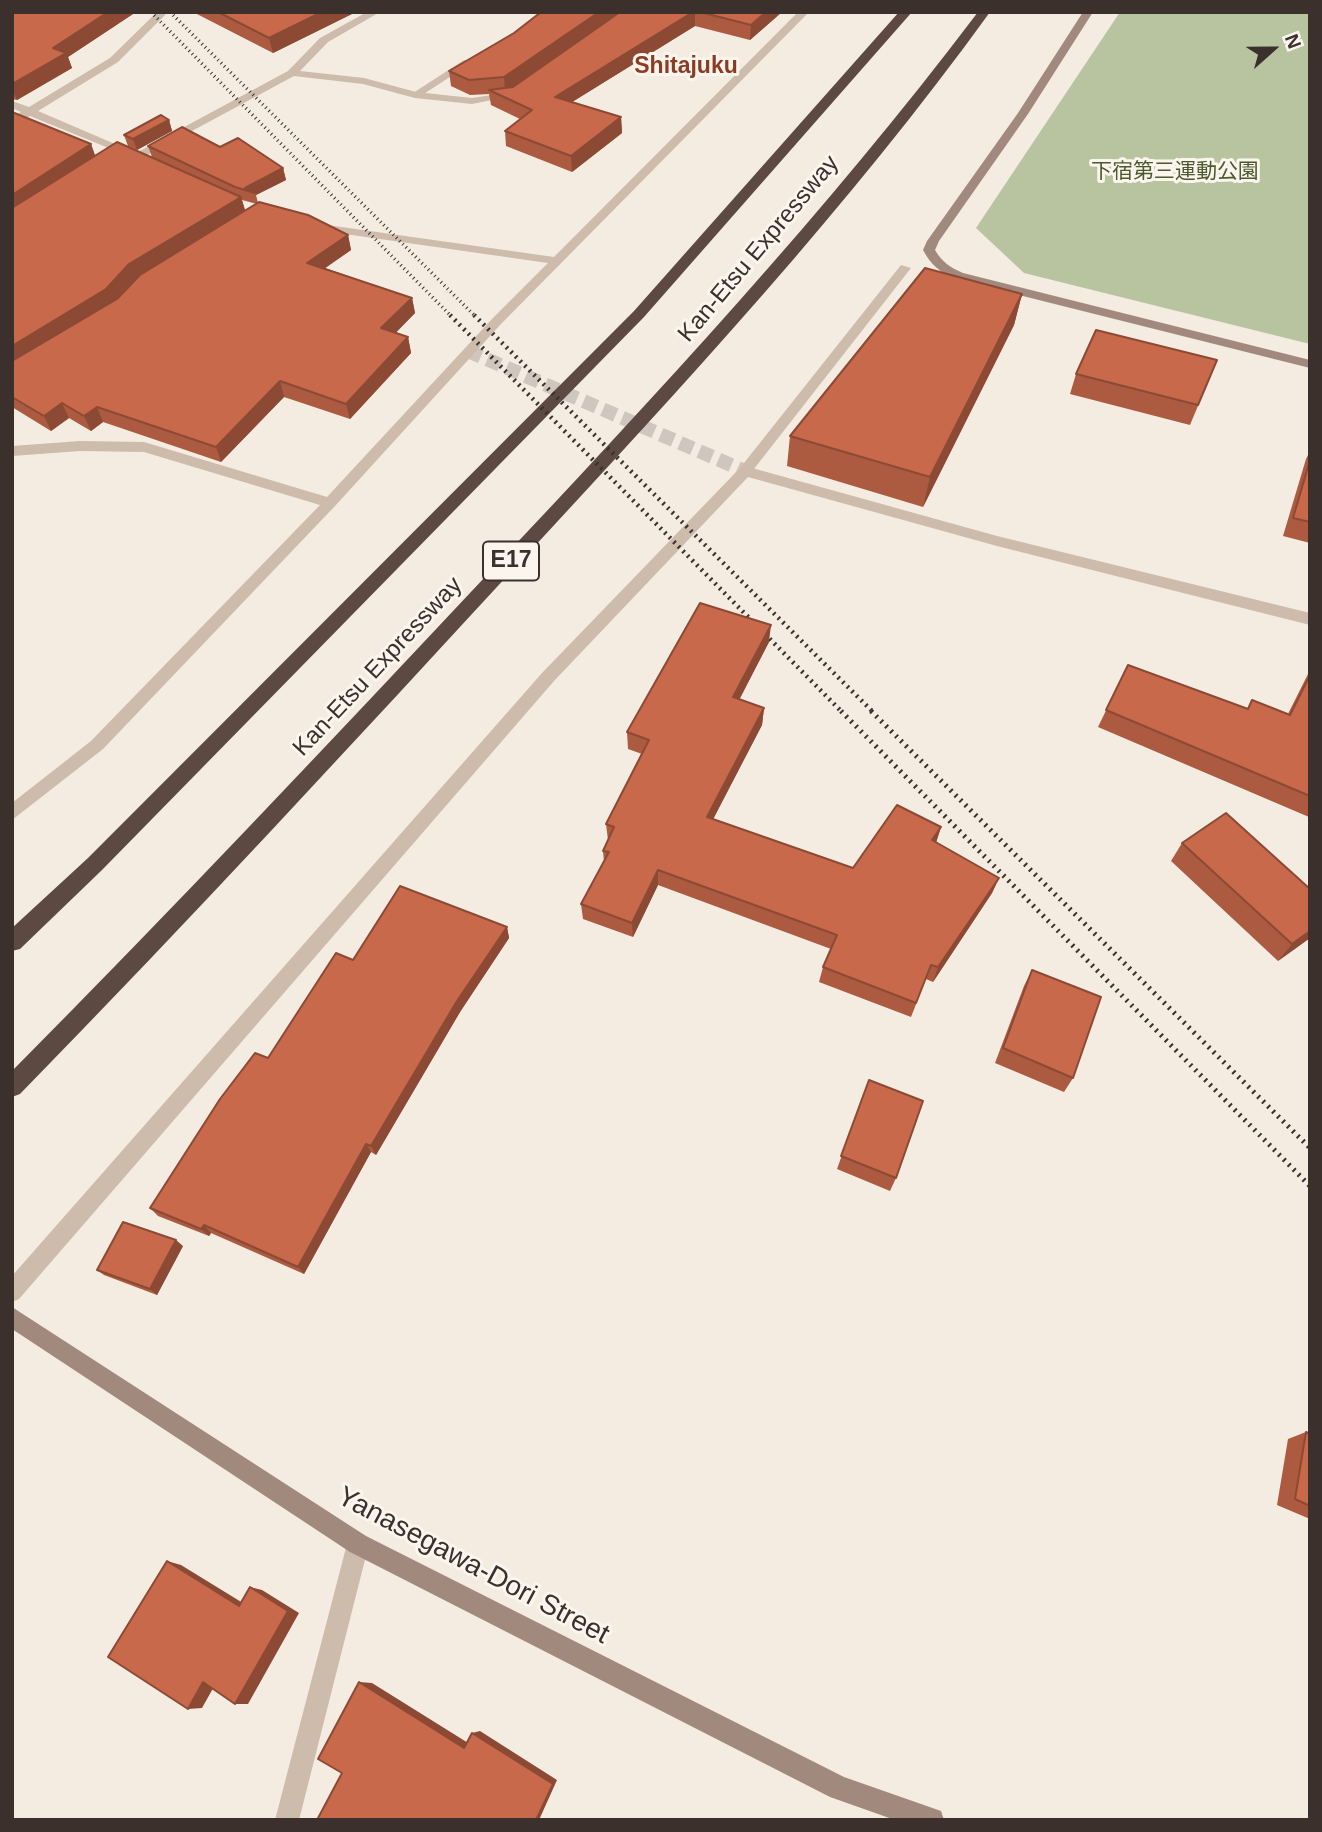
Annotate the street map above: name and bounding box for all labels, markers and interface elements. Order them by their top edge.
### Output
north arrow [1238,14,1308,84]
text: N [1281,31,1305,51]
district label: Shitajuku [634,53,738,81]
street label: Kan-Etsu Expressway [673,150,845,348]
park label: 下宿第三運動公園 [1091,159,1259,185]
road number: E17 [483,541,539,580]
street label: Kan-Etsu Expressway [287,571,469,763]
street label: Yanasegawa-Dori Street [331,1480,615,1652]

